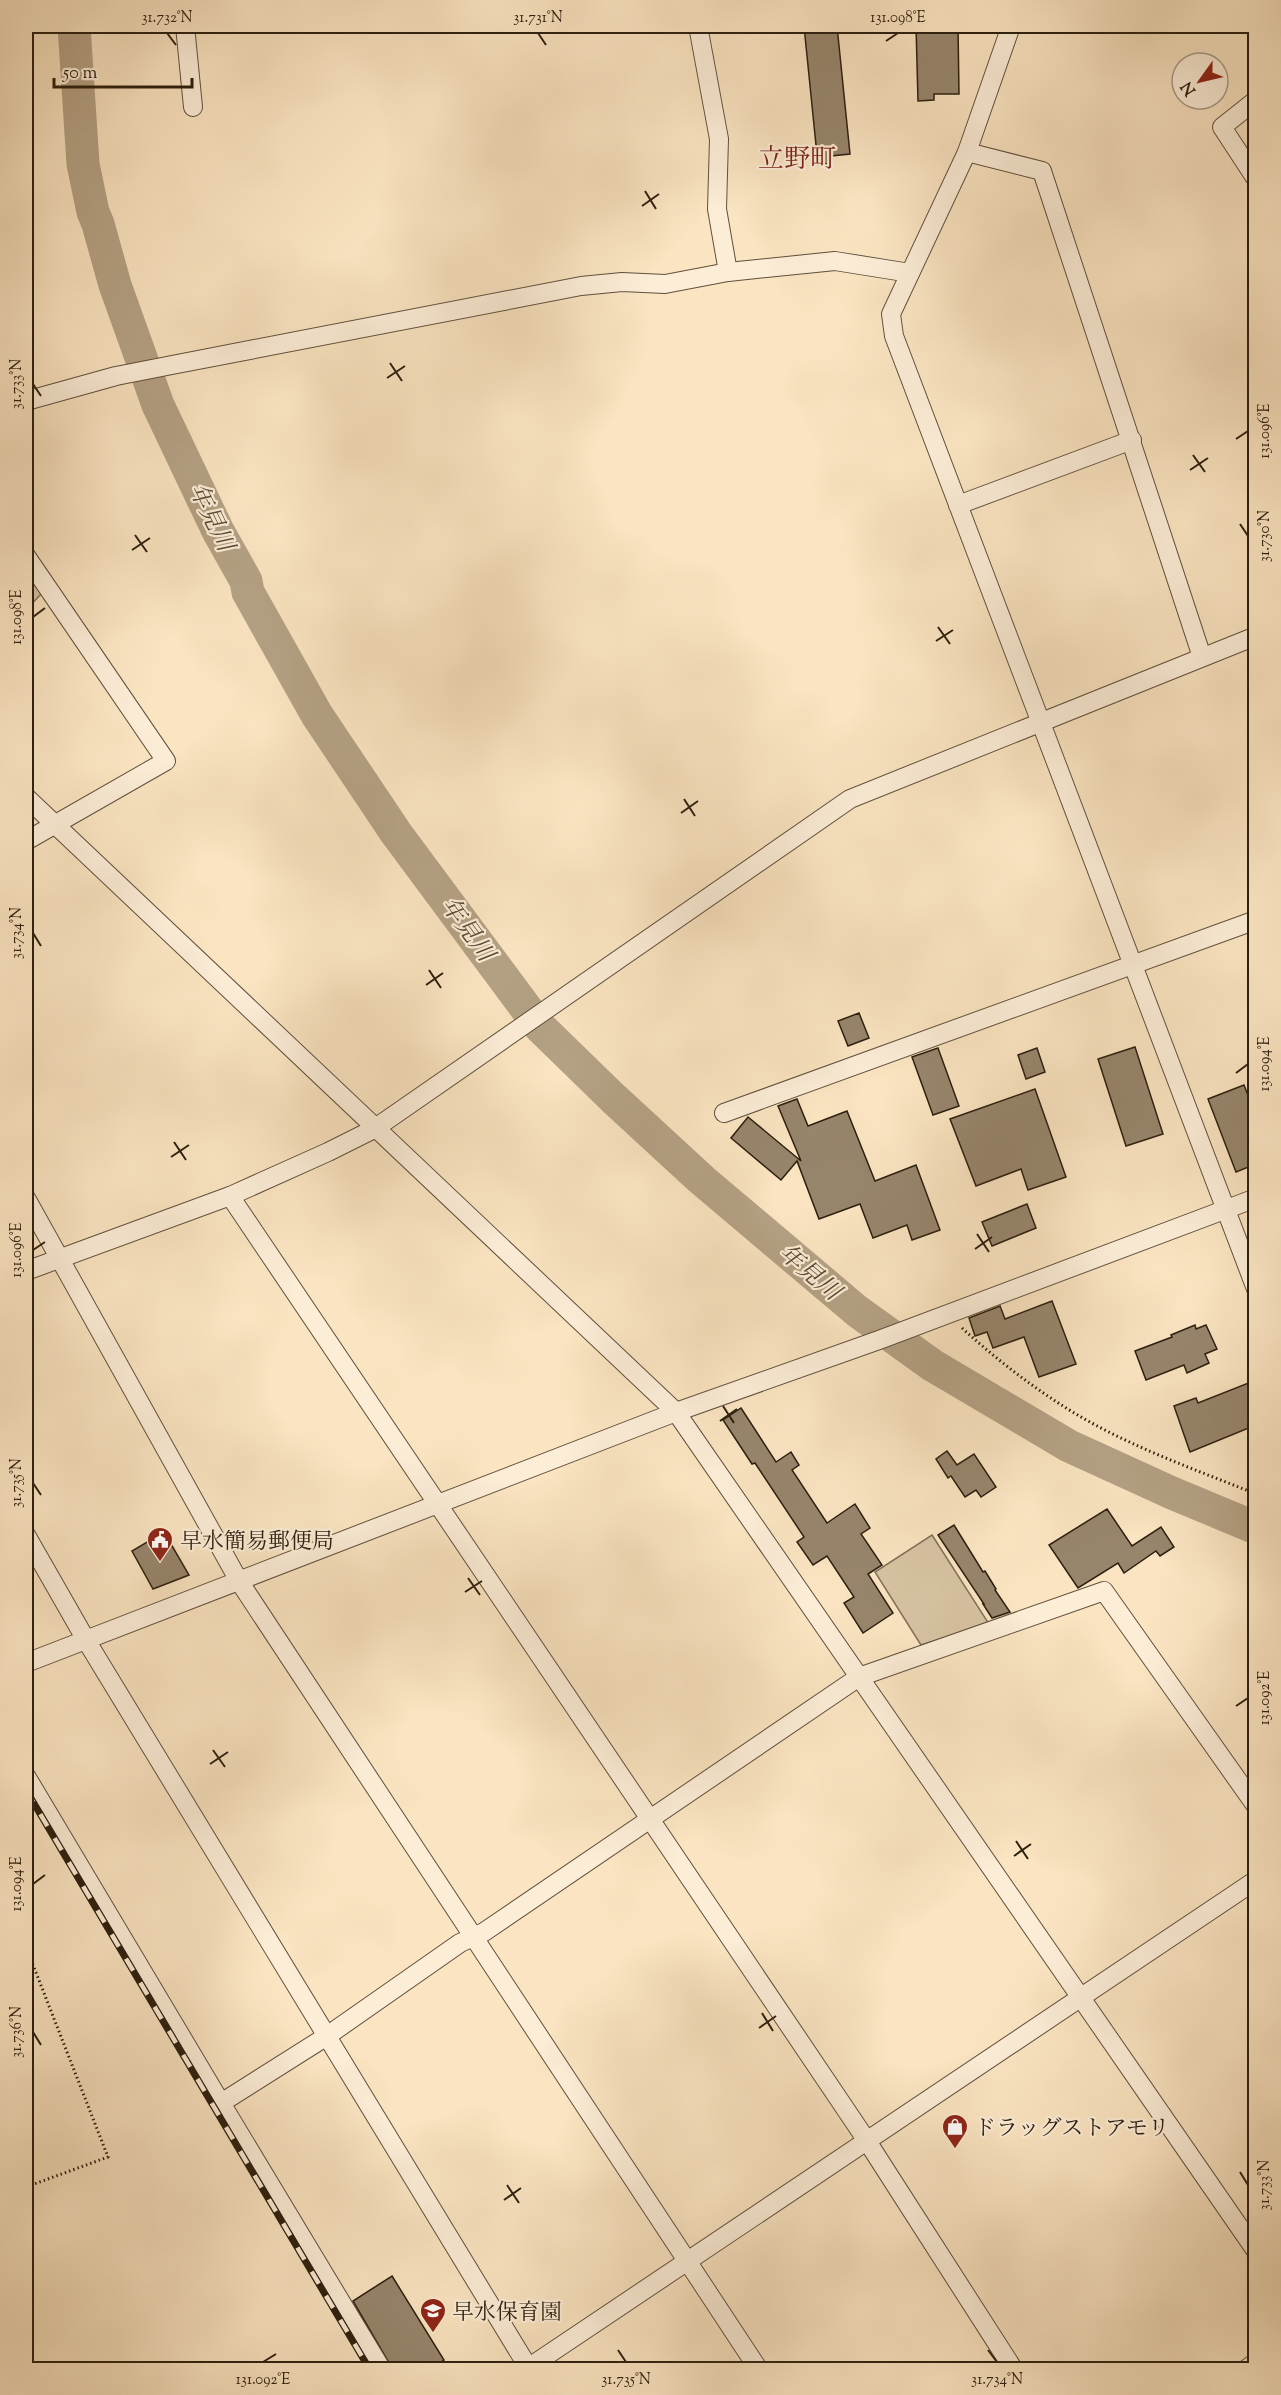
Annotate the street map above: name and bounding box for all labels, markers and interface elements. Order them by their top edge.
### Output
text: 31.732°N [141,8,193,29]
text: 31.731°N [513,8,563,29]
text: 131.098°E [870,8,926,29]
scale bar [54,51,192,89]
north arrow [1170,51,1230,111]
text: 50 m [62,61,98,87]
text: N [1176,76,1203,100]
district label: 立野町 [758,142,836,179]
text: 31.733°N [7,359,28,409]
text: 131.096°E [1255,403,1276,459]
water label: 年見川 [179,478,243,560]
text: 31.730°N [1255,510,1276,562]
text: 131.098°E [7,589,28,645]
water label: 年見川 [431,891,503,972]
text: 31.734°N [7,907,28,959]
text: 131.094°E [1255,1036,1276,1092]
text: 131.096°E [7,1222,28,1278]
water label: 年見川 [770,1237,850,1312]
text: 31.735°N [7,1458,28,1508]
public building icon: 早水簡易郵便局 [145,1525,175,1563]
place label: 早水簡易郵便局 [180,1527,334,1559]
text: 131.092°E [1255,1671,1276,1725]
text: 131.094°E [7,1856,28,1912]
text: 31.736°N [7,2006,28,2058]
shop icon: ドラッグストアモリ [940,2112,970,2150]
place label: ドラッグストアモリ [974,2114,1170,2146]
text: 31.733°N [1255,2160,1276,2210]
school or university icon: 早水保育園 [418,2296,448,2334]
place label: 早水保育園 [452,2298,562,2330]
text: 131.092°E [236,2370,290,2391]
text: 31.735°N [601,2370,651,2391]
text: 31.734°N [971,2370,1023,2391]

